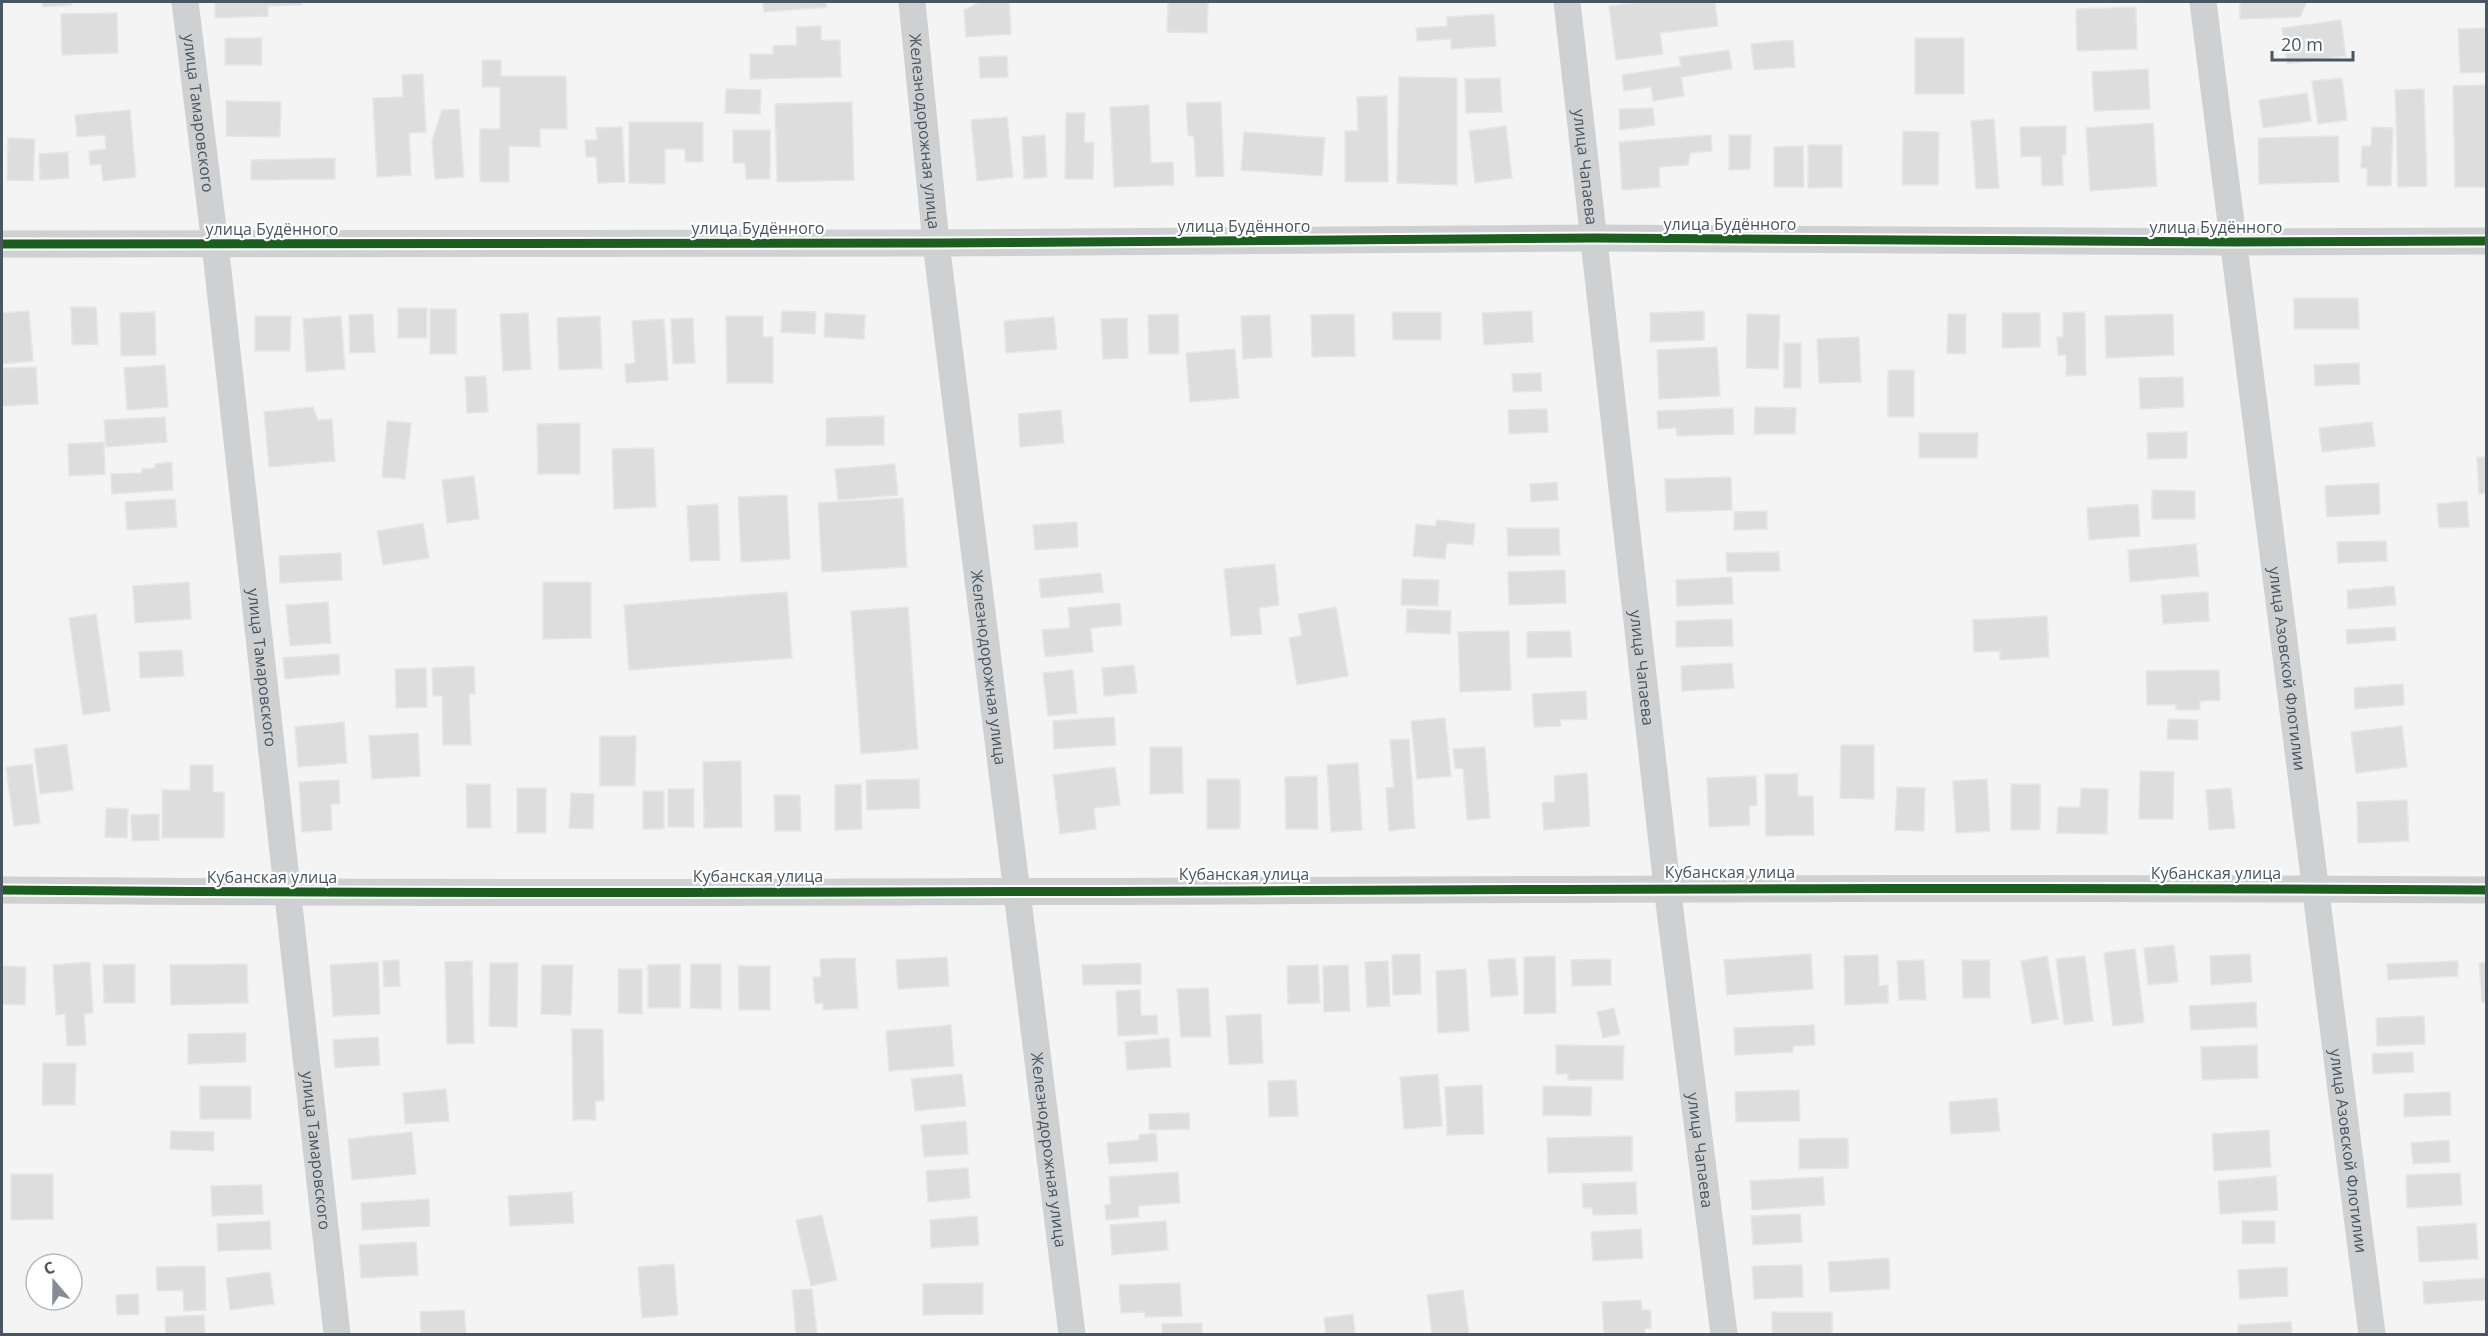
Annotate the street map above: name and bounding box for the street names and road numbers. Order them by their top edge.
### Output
street label: улица Тамаровского [178,33,220,194]
street label: Железнодорожная улица [904,33,946,230]
street label: улица Чапаева [1568,108,1603,226]
street label: улица Будённого [1664,213,1796,235]
street label: улица Будённого [1178,215,1310,237]
street label: улица Будённого [2150,216,2282,238]
street label: улица Будённого [692,217,824,239]
street label: улица Будённого [206,218,338,240]
street label: улица Азовской Флотилии [2264,565,2311,772]
street label: Железнодорожная улица [966,569,1012,766]
street label: улица Тамаровского [243,587,282,748]
street label: улица Чапаева [1625,609,1660,727]
street label: Кубанская улица [1665,861,1795,883]
street label: Кубанская улица [2151,862,2281,884]
street label: Кубанская улица [1179,863,1309,885]
street label: Кубанская улица [693,865,823,887]
street label: Кубанская улица [207,866,337,888]
street label: улица Азовской Флотилии [2325,1047,2373,1254]
street label: Железнодорожная улица [1026,1051,1072,1249]
street label: улица Тамаровского [297,1070,336,1231]
street label: улица Чапаева [1682,1091,1719,1209]

